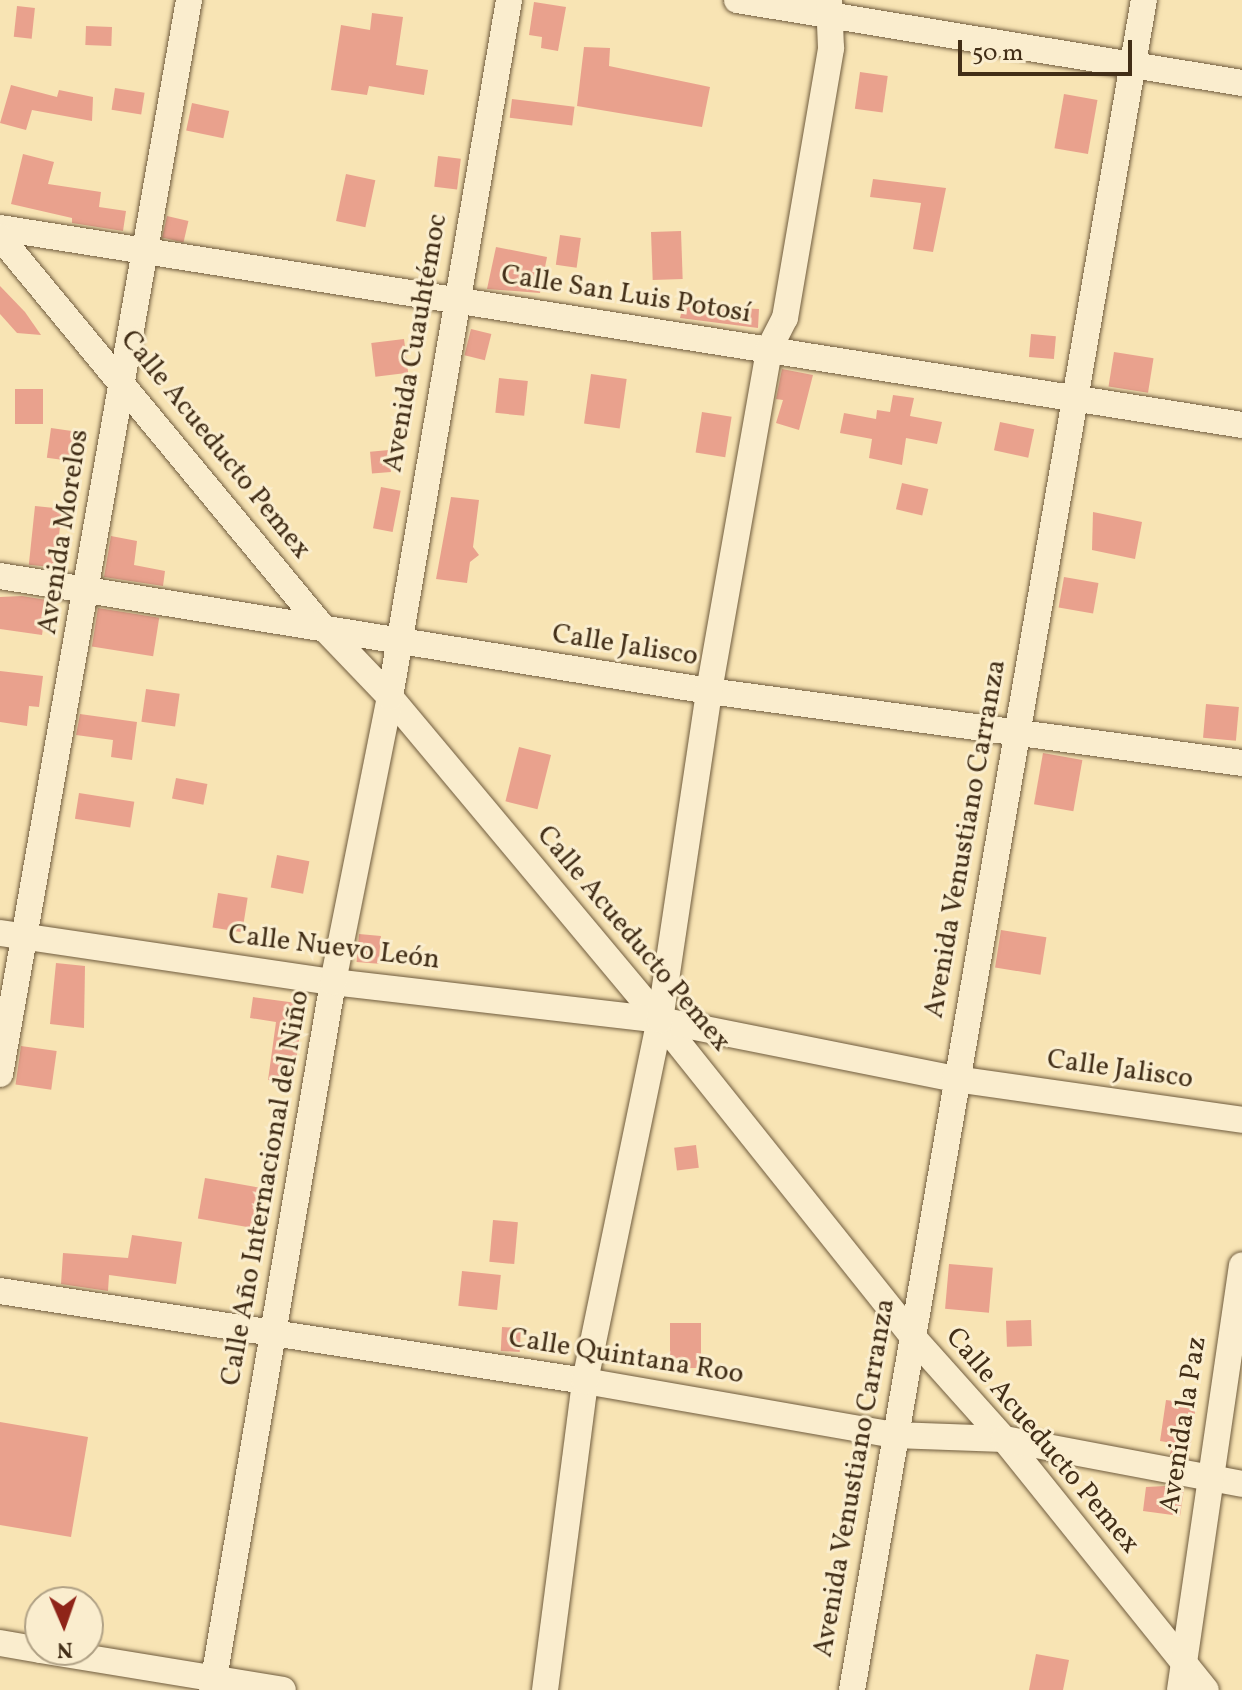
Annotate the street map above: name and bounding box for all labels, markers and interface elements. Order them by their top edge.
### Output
scale bar [962,24,1136,74]
text: 50 m [972,37,1024,71]
street label: Avenida Cuauhtémoc [377,211,455,475]
street label: Calle San Luis Potosí [499,259,753,331]
street label: Calle Acueducto Pemex [112,324,318,566]
street label: Avenida Morelos [31,427,97,637]
street label: Calle Jalisco [550,618,700,674]
street label: Avenida Venustiano Carranza [918,657,1014,1021]
street label: Calle Acueducto Pemex [529,819,737,1059]
street label: Calle Nuevo León [226,918,442,978]
street label: Calle Año Internacional del Niño [215,988,317,1388]
street label: Calle Jalisco [1045,1043,1195,1097]
street label: Avenida Venustiano Carranza [807,1296,903,1660]
street label: Calle Acueducto Pemex [938,1321,1146,1561]
street label: Calle Quintana Roo [506,1322,746,1392]
street label: Avenida la Paz [1153,1334,1215,1516]
north arrow [24,1586,104,1666]
text: N [56,1633,73,1664]

